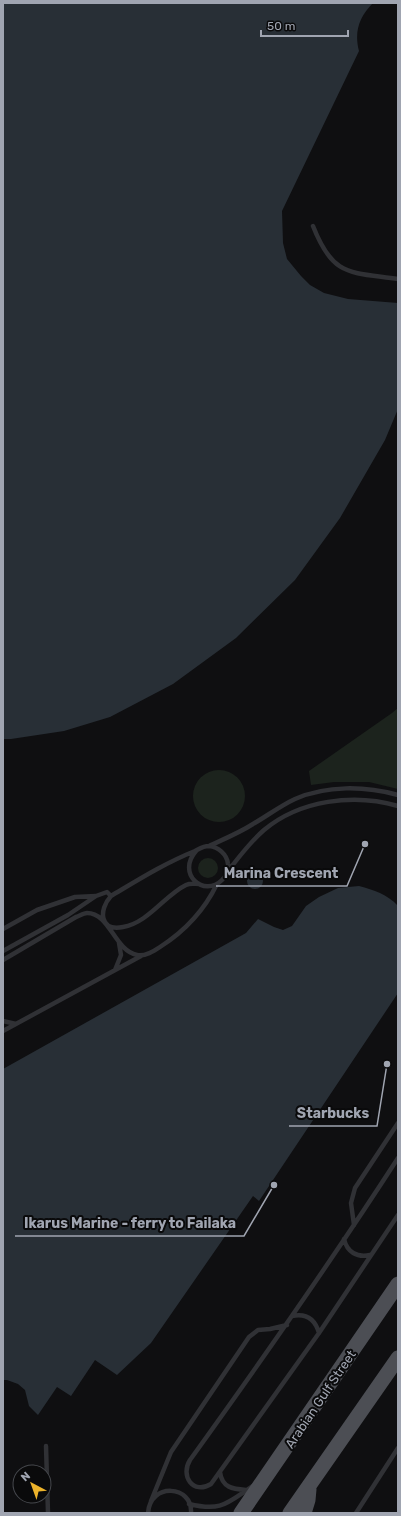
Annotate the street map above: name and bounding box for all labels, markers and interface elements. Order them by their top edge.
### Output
scale bar [261,12,348,38]
text: 50 m [267,19,295,33]
callout: Marina Crescent [216,860,347,886]
text: Marina Crescent [224,865,339,882]
callout: Starbucks [289,1100,377,1126]
text: Starbucks [297,1105,369,1122]
callout: Ikarus Marine - ferry to Failaka [15,1210,244,1236]
text: Ikarus Marine - ferry to Failaka [24,1215,236,1232]
street label: Arabian Gulf Street [282,1347,359,1451]
north arrow [12,1464,52,1504]
text: N [19,1469,33,1484]

